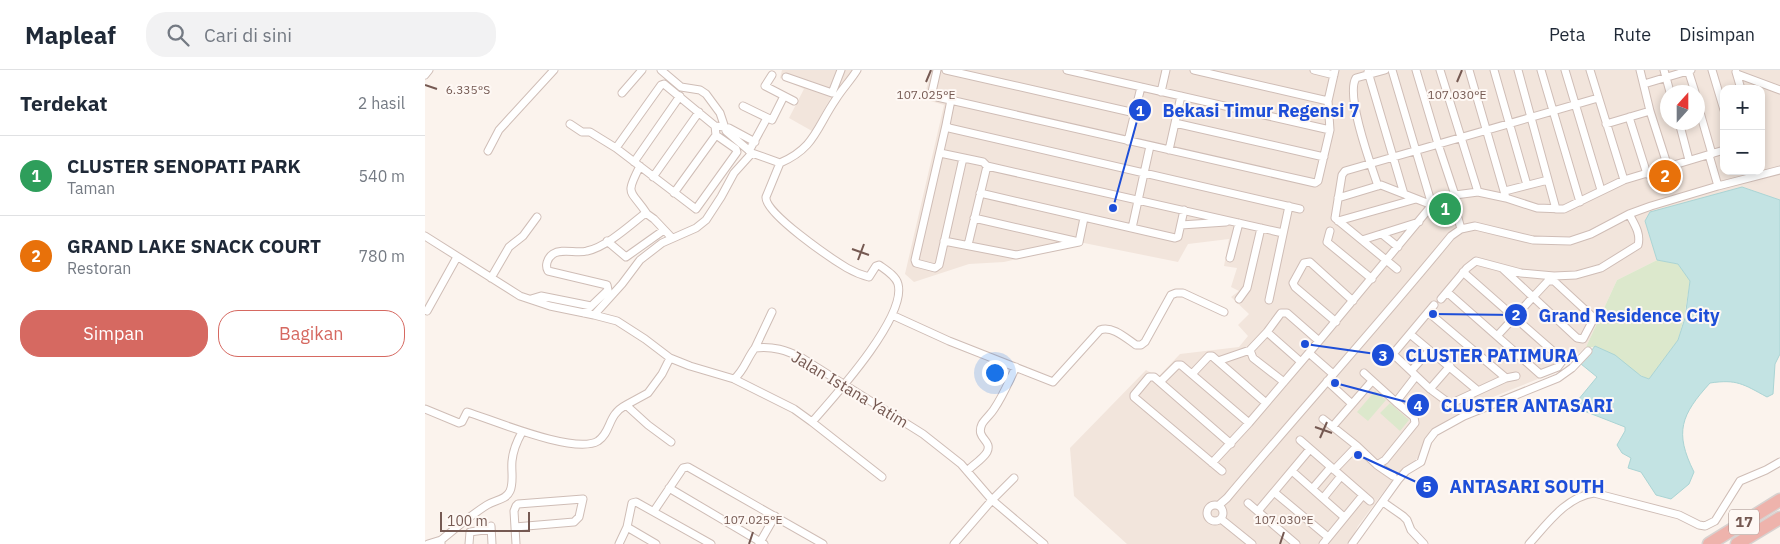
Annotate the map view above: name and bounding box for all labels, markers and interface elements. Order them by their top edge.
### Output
search box [146,12,496,57]
text: Mapleaf [25,19,116,51]
icon: search [164,21,192,49]
text: Cari di sini [204,23,292,47]
text: Peta [1549,23,1585,46]
text: Rute [1613,23,1651,46]
text: Disimpan [1679,23,1755,46]
text: 6.335°S [446,82,490,97]
north arrow [1660,85,1705,130]
map controls [1720,85,1765,175]
button: + [1720,85,1765,130]
text: 107.025°E [896,87,956,102]
text: 107.030°E [1427,87,1487,102]
text: Terdekat [20,89,108,117]
text: 2 hasil [358,93,405,113]
callout: Bekasi Timur Regensi 7 [1127,94,1369,127]
text: Bekasi Timur Regensi 7 [1162,99,1360,122]
text: 1 [1135,101,1145,120]
button: − [1720,130,1765,175]
text: CLUSTER SENOPATI PARK [67,154,301,178]
pin: 2 [1649,157,1681,195]
text: 1 [31,166,41,186]
text: 540 m [358,166,405,186]
text: Taman [67,178,115,198]
pin: 1 [1429,190,1461,228]
text: GRAND LAKE SNACK COURT [67,234,321,258]
text: 2 [31,246,41,266]
text: 780 m [358,246,405,266]
text: Restoran [67,258,131,278]
callout: Grand Residence City [1504,299,1730,332]
text: Grand Residence City [1538,304,1720,327]
text: 2 [1511,305,1521,324]
button: Simpan [20,310,208,357]
button: Bagikan [218,310,405,357]
callout: CLUSTER PATIMURA [1371,339,1589,372]
text: CLUSTER PATIMURA [1405,344,1579,367]
street label: Jalan Istana Yatim [788,346,912,432]
text: 3 [1378,346,1388,365]
your location [982,360,1008,386]
callout: CLUSTER ANTASARI [1406,389,1623,422]
text: CLUSTER ANTASARI [1441,394,1613,417]
text: 4 [1413,396,1423,415]
callout: ANTASARI SOUTH [1414,470,1614,503]
text: ANTASARI SOUTH [1450,475,1604,498]
text: 5 [1422,477,1432,496]
scale bar [440,509,530,532]
road number: 17 [1729,510,1759,534]
text: 100 m [447,512,488,530]
text: 107.025°E [723,512,783,527]
text: 107.030°E [1254,512,1314,527]

